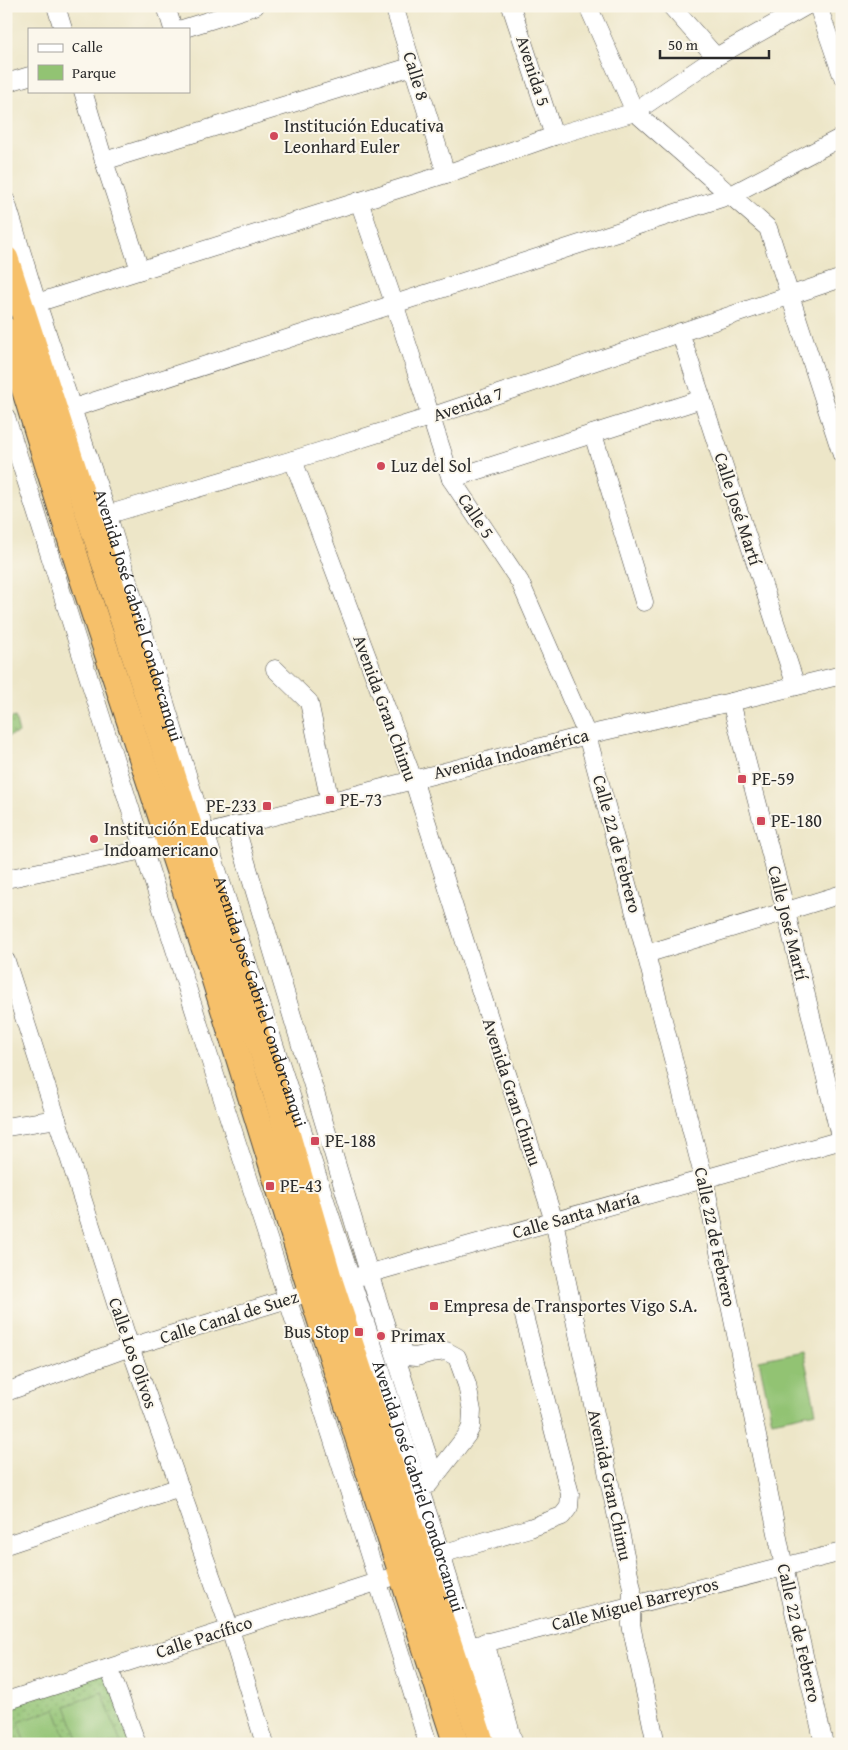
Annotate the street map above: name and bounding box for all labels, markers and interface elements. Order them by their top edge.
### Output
legend [28,28,190,92]
scale bar [660,28,769,60]
street label: Avenida 5 [509,32,558,110]
text: 50 m [668,34,699,55]
text: Calle [72,36,103,57]
street label: Calle 8 [396,48,437,103]
text: Parque [72,62,116,83]
place label: Institución Educativa Leonhard Euler [284,112,445,160]
marker: Institución Educativa Leonhard Euler [268,130,280,142]
street label: Avenida 7 [429,379,507,428]
street label: Calle José Martí [708,449,770,570]
place label: Luz del Sol [391,452,471,479]
marker: Luz del Sol [375,460,387,472]
street label: Avenida José Gabriel Condorcanqui [87,485,190,745]
street label: Calle 5 [451,488,501,544]
street label: Avenida Gran Chimu [346,631,425,785]
street label: Avenida Indoamérica [430,721,592,786]
place label: PE-59 [752,765,794,792]
street label: Calle 22 de Febrero [586,772,649,916]
marker: PE-59 [736,773,748,785]
place label: PE-73 [340,786,382,813]
place label: PE-233 [206,792,257,819]
marker: PE-73 [324,794,336,806]
marker: PE-233 [261,800,273,812]
place label: PE-180 [771,807,822,834]
place label: Institución Educativa Indoamericano [104,815,265,863]
marker: PE-180 [755,815,767,827]
marker: Institución Educativa Indoamericano [88,833,100,845]
street label: Calle José Martí [761,863,816,984]
street label: Avenida José Gabriel Condorcanqui [207,872,314,1131]
street label: Avenida Gran Chimu [476,1014,549,1170]
place label: PE-188 [325,1127,376,1154]
marker: PE-188 [309,1135,321,1147]
street label: Calle 22 de Febrero [688,1165,743,1309]
place label: PE-43 [280,1172,322,1199]
marker: PE-43 [264,1180,276,1192]
street label: Calle Santa María [509,1183,643,1246]
street label: Calle Canal de Suez [156,1283,302,1350]
place label: Empresa de Transportes Vigo S.A. [444,1292,697,1319]
street label: Calle Los Olivos [102,1294,165,1412]
marker: Empresa de Transportes Vigo S.A. [428,1300,440,1312]
place label: Bus Stop [284,1318,349,1345]
place label: Primax [391,1322,446,1349]
marker: Bus Stop [353,1326,365,1338]
marker: Primax [375,1330,387,1342]
street label: Avenida José Gabriel Condorcanqui [366,1357,472,1615]
street label: Avenida Gran Chimu [581,1407,640,1563]
street label: Calle 22 de Febrero [770,1561,829,1705]
street label: Calle Miguel Barreyros [549,1570,721,1637]
street label: Calle Pacífico [152,1608,256,1665]

